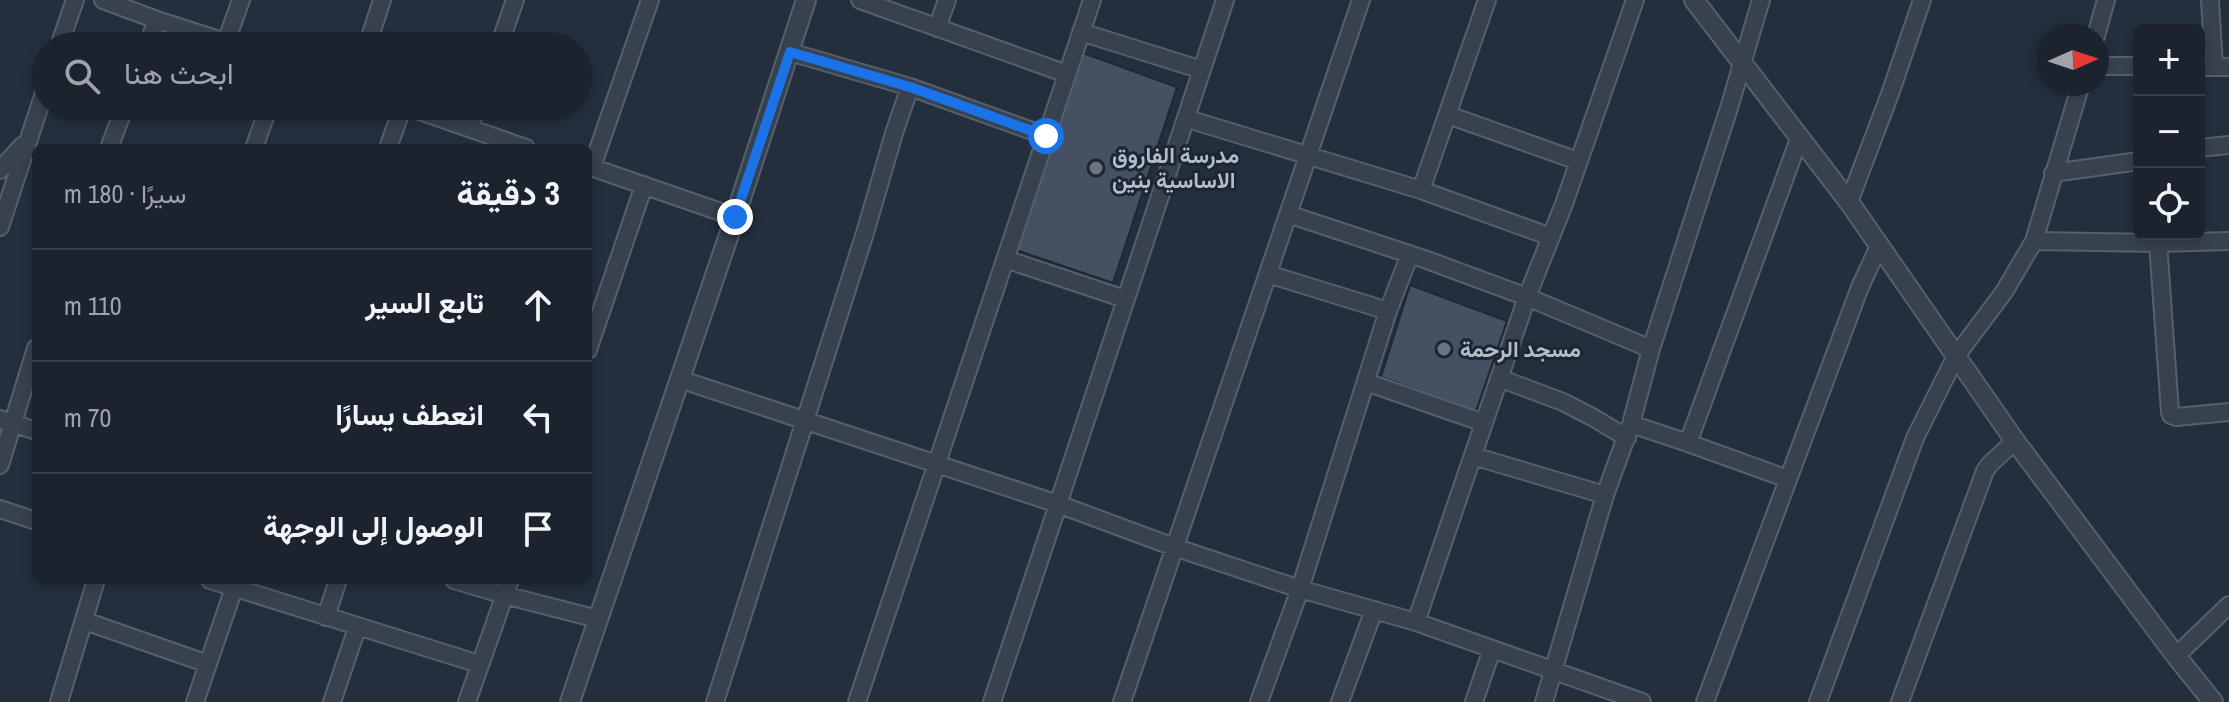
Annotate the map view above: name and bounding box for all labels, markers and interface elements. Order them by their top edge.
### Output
north arrow [2037,24,2109,96]
map controls [2133,24,2205,240]
button: + [2133,24,2205,96]
search box [32,32,592,120]
text: ابحث هنا [124,53,234,93]
icon: search [60,54,104,98]
button: − [2133,96,2205,168]
route start [1028,118,1064,154]
place label: مدرسة الفاروق الاساسية بنين [1112,140,1239,195]
marker: مدرسة الفاروق الاساسية بنين [1087,159,1105,177]
button: locate [2133,168,2205,240]
text: 3 دقيقة [457,170,560,216]
text: سيرًا · 180 m [64,176,186,211]
route end [717,199,753,235]
text: تابع السير [365,282,484,322]
icon: ahead [516,283,560,327]
text: 110 m [64,288,122,323]
place label: مسجد الرحمة [1460,334,1581,364]
marker: مسجد الرحمة [1435,340,1453,358]
text: انعطف يسارًا [335,394,484,434]
icon: left [516,395,560,439]
text: 70 m [64,400,111,435]
text: الوصول إلى الوجهة [263,506,484,546]
icon: arrive [516,507,560,551]

